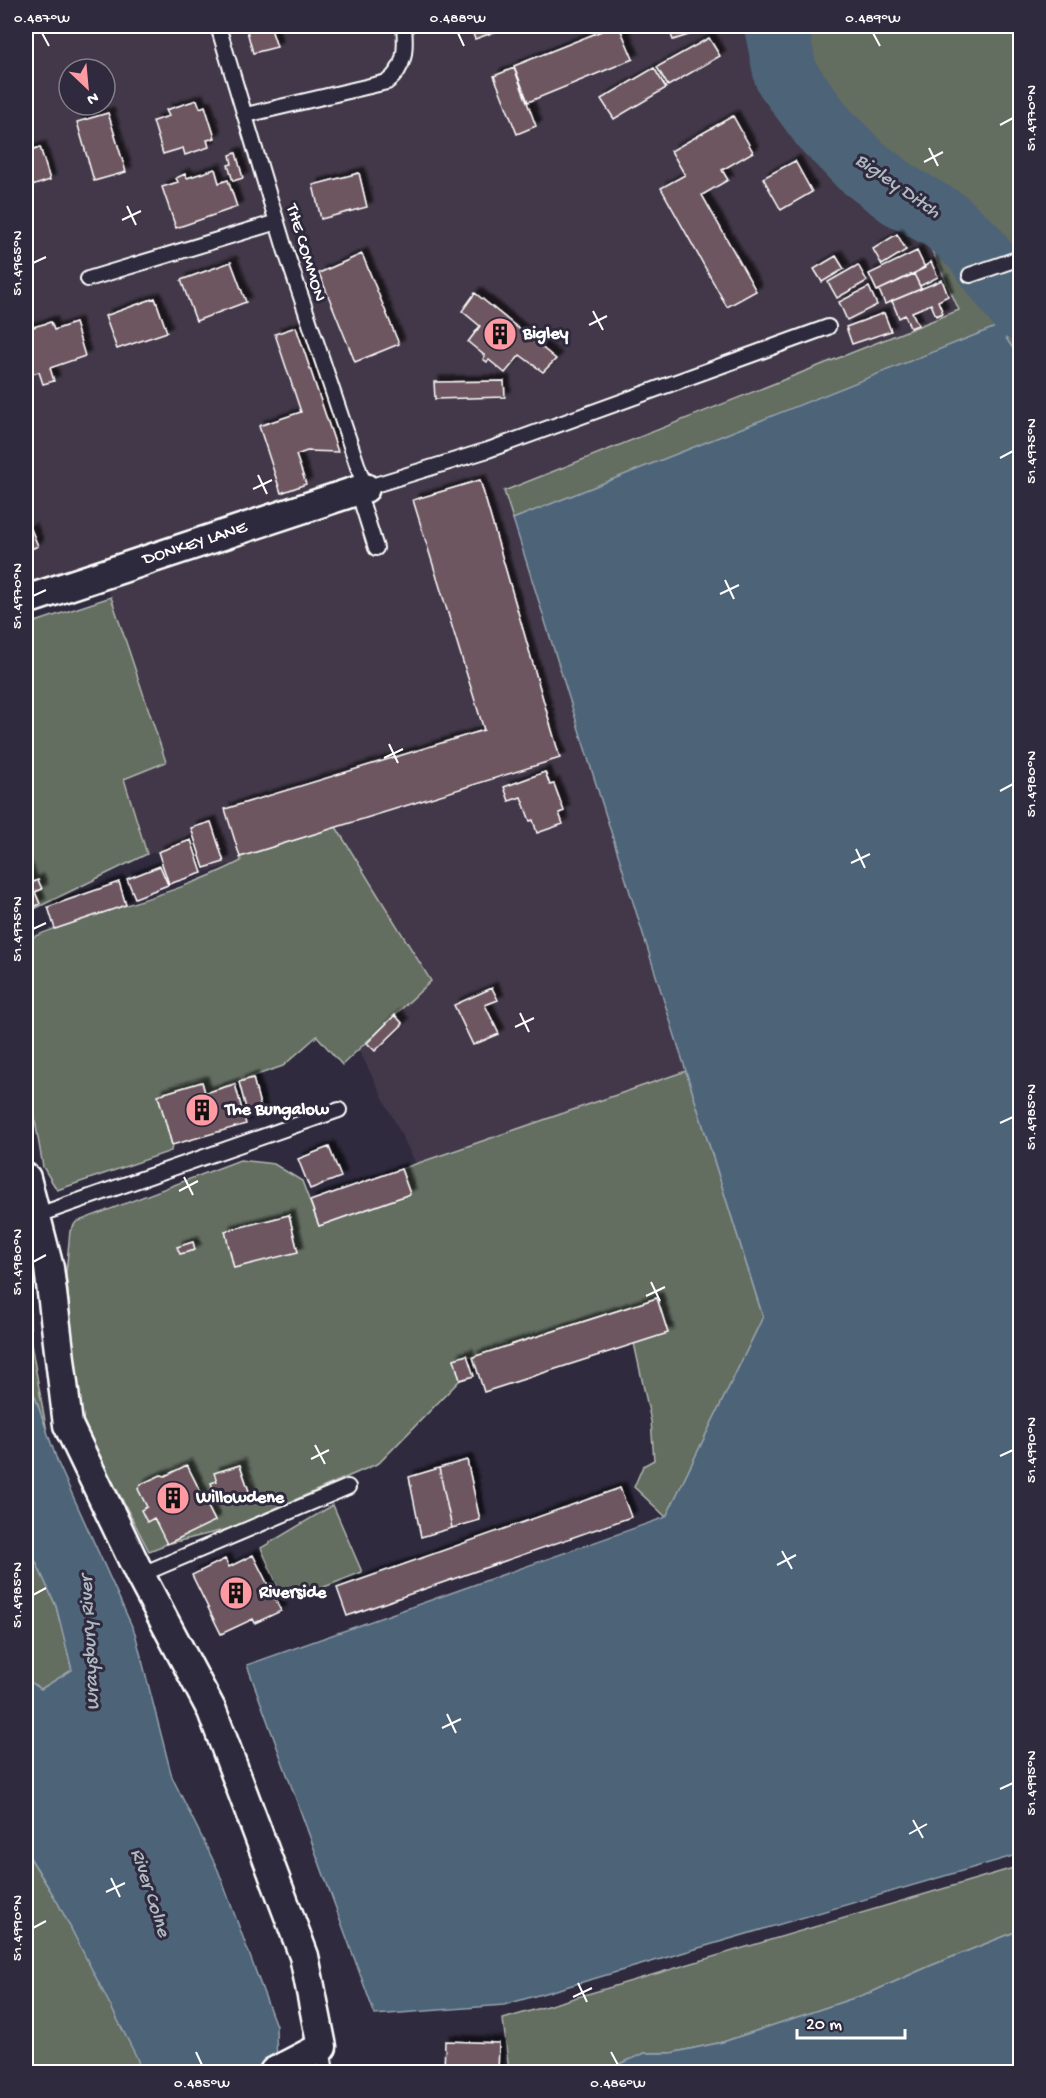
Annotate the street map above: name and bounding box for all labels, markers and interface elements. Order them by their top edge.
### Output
text: 0.487°W [14,10,70,28]
text: 0.488°W [430,10,486,28]
text: 0.489°W [845,10,901,28]
north arrow [57,57,117,117]
text: 51.4970°N [1023,85,1041,151]
text: N [83,87,101,108]
water label: Bigley Ditch [850,149,944,225]
street label: THE COMMON [280,201,330,304]
text: 51.4965°N [9,230,27,296]
building icon: Bigley [482,316,518,352]
place label: Bigley [522,324,569,345]
text: 51.4975°N [1023,418,1041,484]
street label: DONKEY LANE [139,517,250,571]
text: 51.4970°N [9,563,27,629]
text: 51.4980°N [1023,751,1041,817]
text: 51.4975°N [9,896,27,962]
text: 51.4985°N [1023,1084,1041,1150]
building icon: The Bungalow [184,1092,220,1128]
place label: The Bungalow [223,1100,330,1121]
text: 51.4980°N [9,1229,27,1295]
text: 51.4990°N [1023,1417,1041,1483]
building icon: Willowdene [155,1480,191,1516]
place label: Willowdene [195,1488,285,1509]
text: 51.4985°N [9,1562,27,1628]
water label: Wraysbury River [76,1571,106,1711]
building icon: Riverside [218,1575,254,1611]
place label: Riverside [258,1583,327,1604]
text: 51.4995°N [1023,1750,1041,1816]
water label: River Colne [124,1846,174,1941]
text: 51.4990°N [9,1895,27,1961]
scale bar [797,2002,905,2040]
text: 20 m [806,2015,842,2036]
text: 0.485°W [174,2075,230,2093]
text: 0.486°W [590,2075,646,2093]

